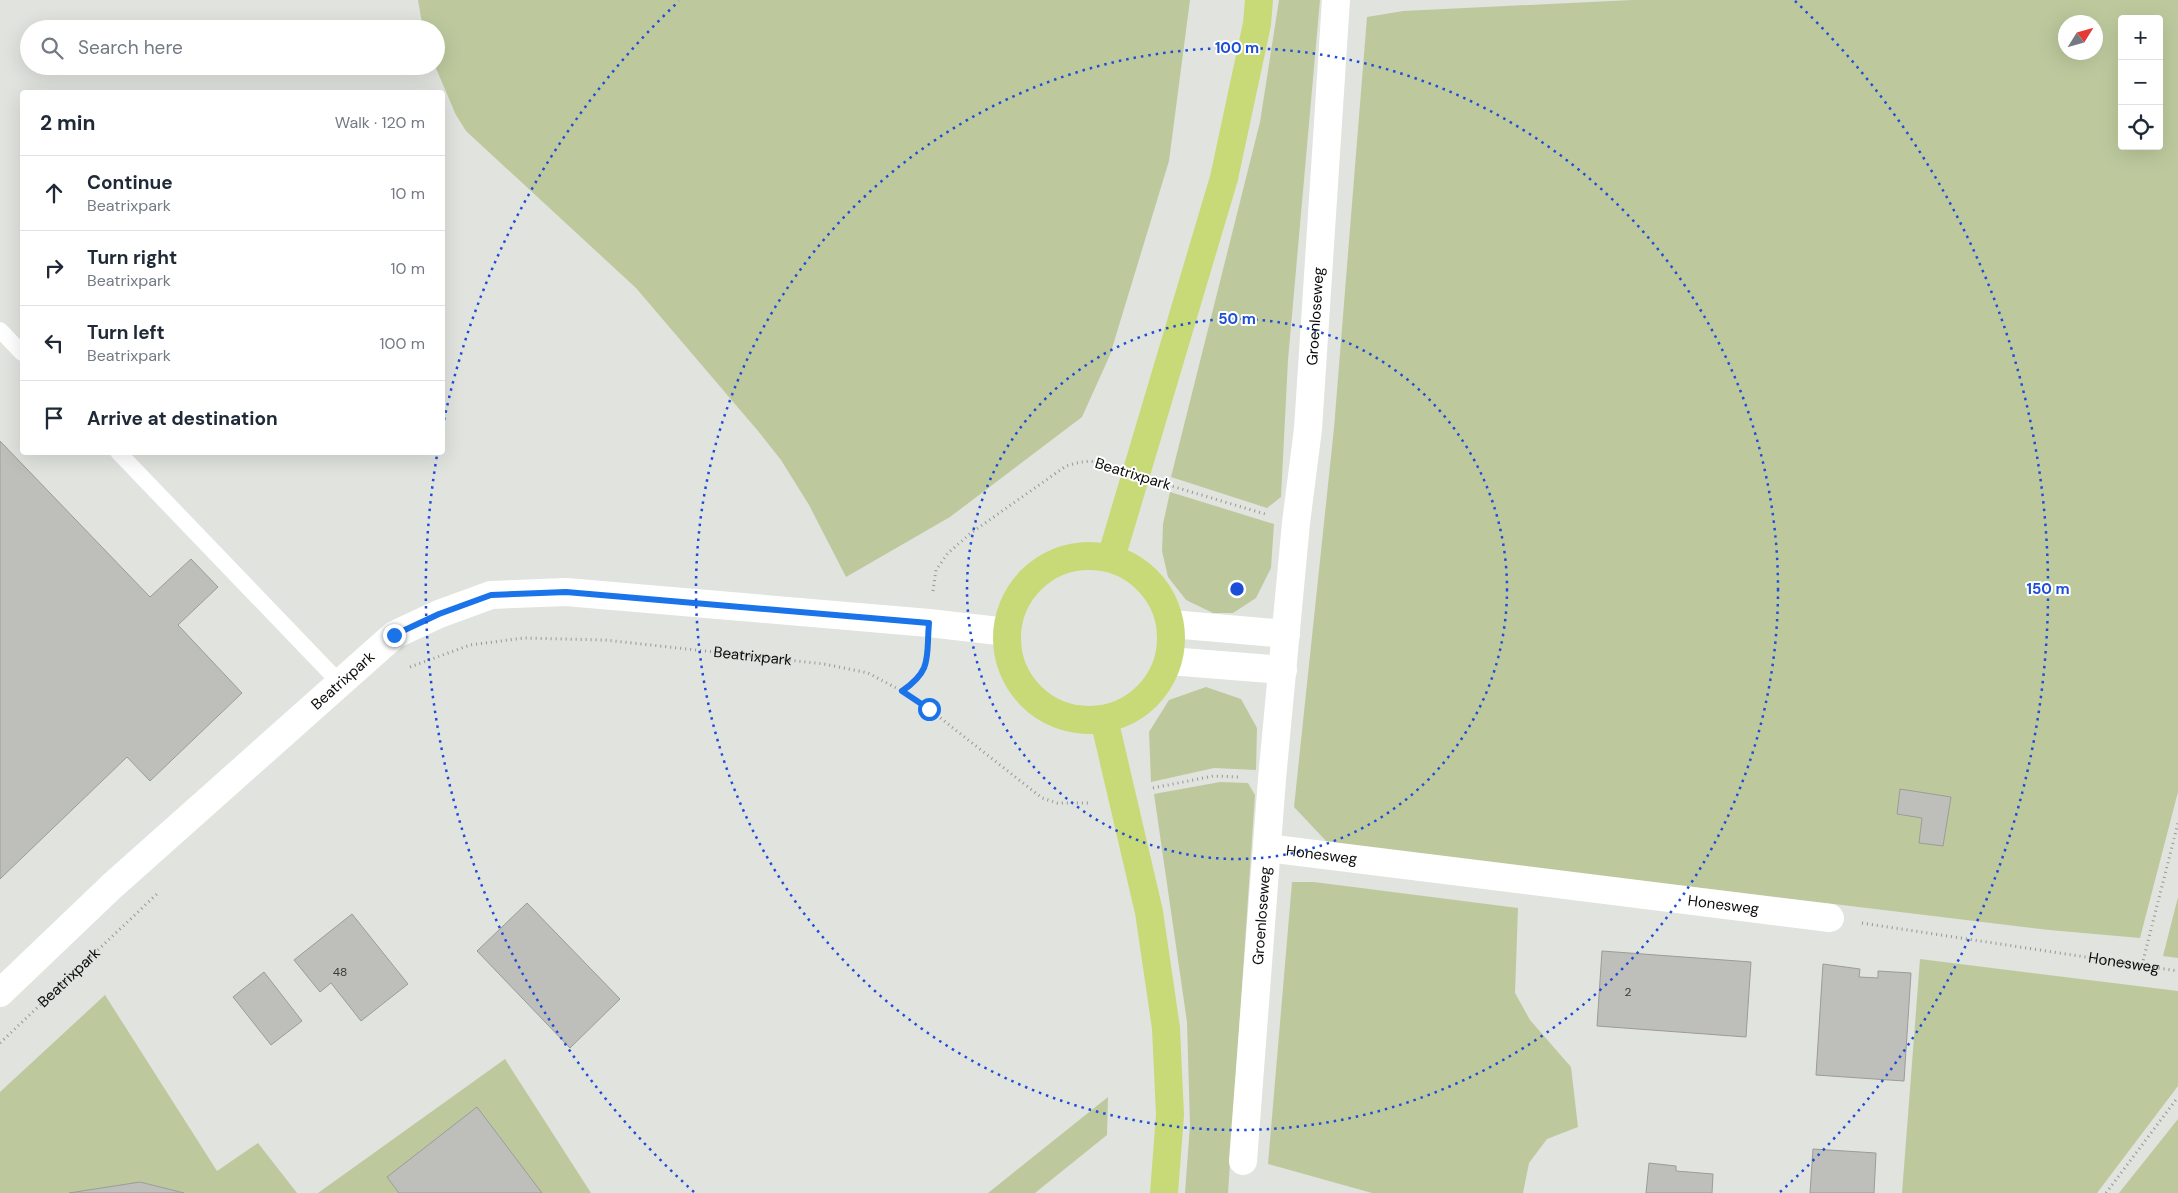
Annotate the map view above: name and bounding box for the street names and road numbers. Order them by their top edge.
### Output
street label: Groenloseweg [1302,266,1329,366]
street label: Beatrixpark [1092,453,1174,495]
street label: Beatrixpark [713,642,793,670]
street label: Beatrixpark [307,647,379,714]
street label: Honesweg [1285,840,1358,869]
street label: Groenloseweg [1248,866,1275,966]
street label: Honesweg [1687,890,1760,919]
street label: Beatrixpark [33,943,105,1012]
street label: Honesweg [2087,948,2161,978]

